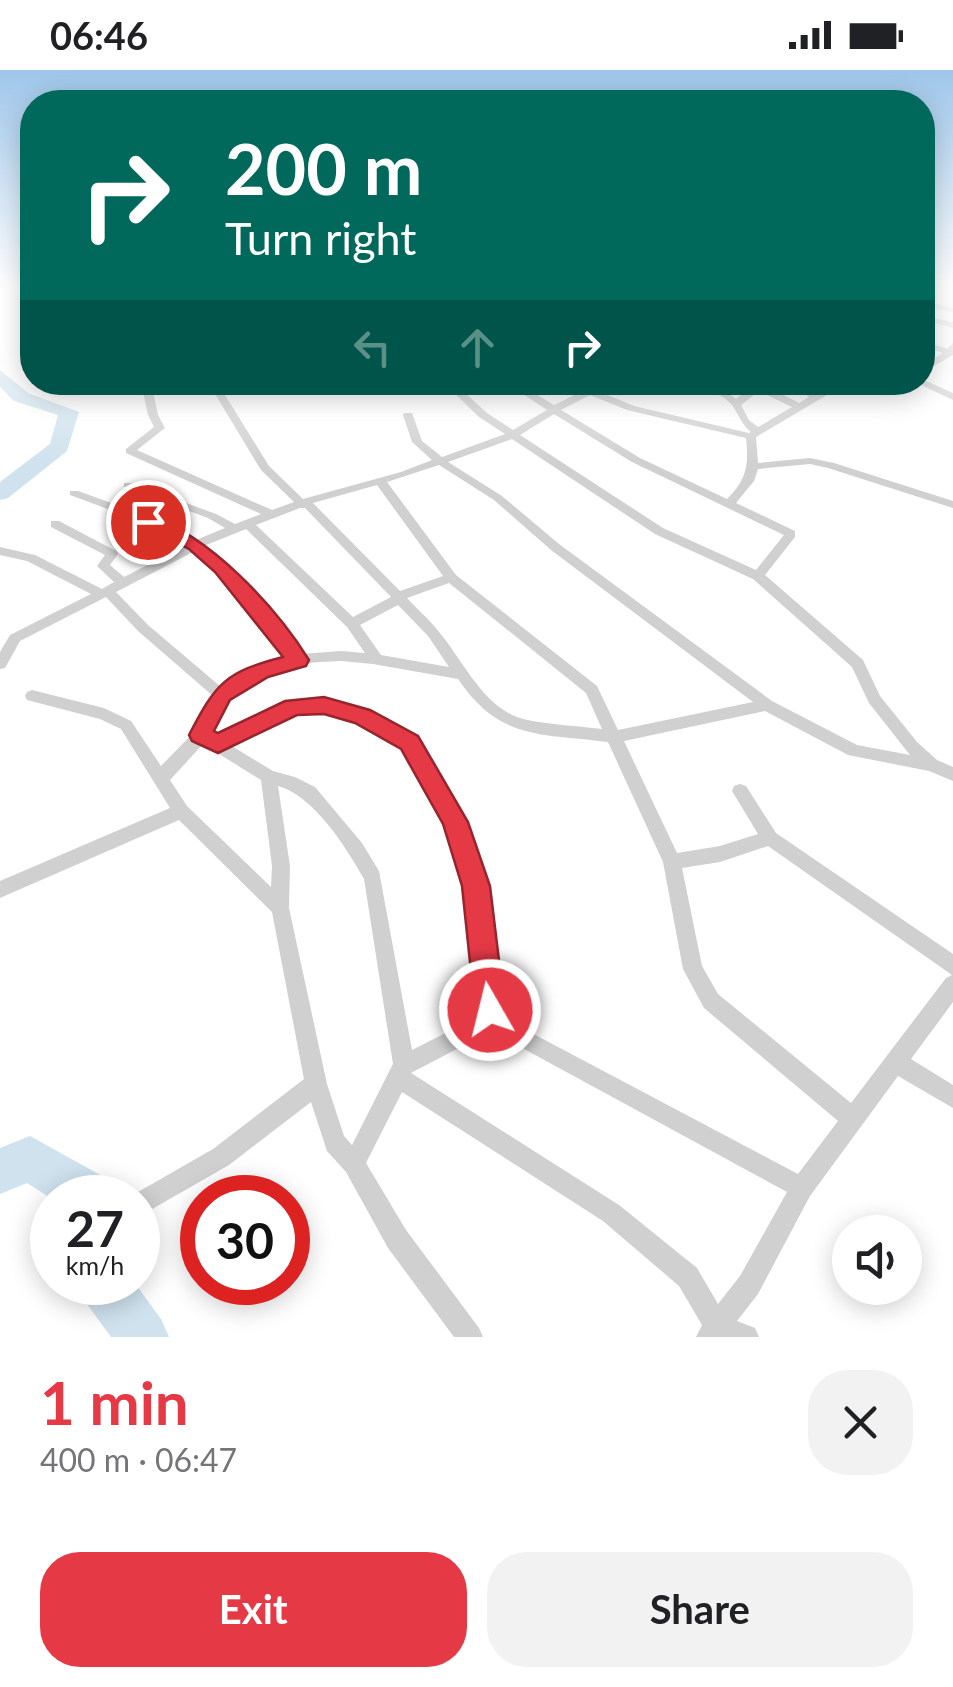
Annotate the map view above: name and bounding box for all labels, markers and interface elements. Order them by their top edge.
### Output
text: 06:46 [50,12,148,58]
text: 200 m [225,126,422,210]
icon: right [60,130,190,260]
text: Turn right [225,211,416,265]
icon: left [345,320,400,375]
icon: ahead [450,320,505,375]
icon: right [555,320,610,375]
pin [106,480,191,565]
icon: arrive [121,495,176,550]
position arrow [438,958,542,1062]
speed limit sign: 30 [180,1175,310,1305]
text: 27 [66,1198,124,1258]
map controls [832,1215,922,1305]
button: sound [832,1215,922,1305]
text: km/h [66,1250,124,1280]
text: 1 min [40,1366,189,1438]
button: close [808,1370,913,1475]
text: 400 m · 06:47 [40,1440,237,1479]
button: Exit [40,1552,467,1667]
button: Share [487,1552,913,1667]

